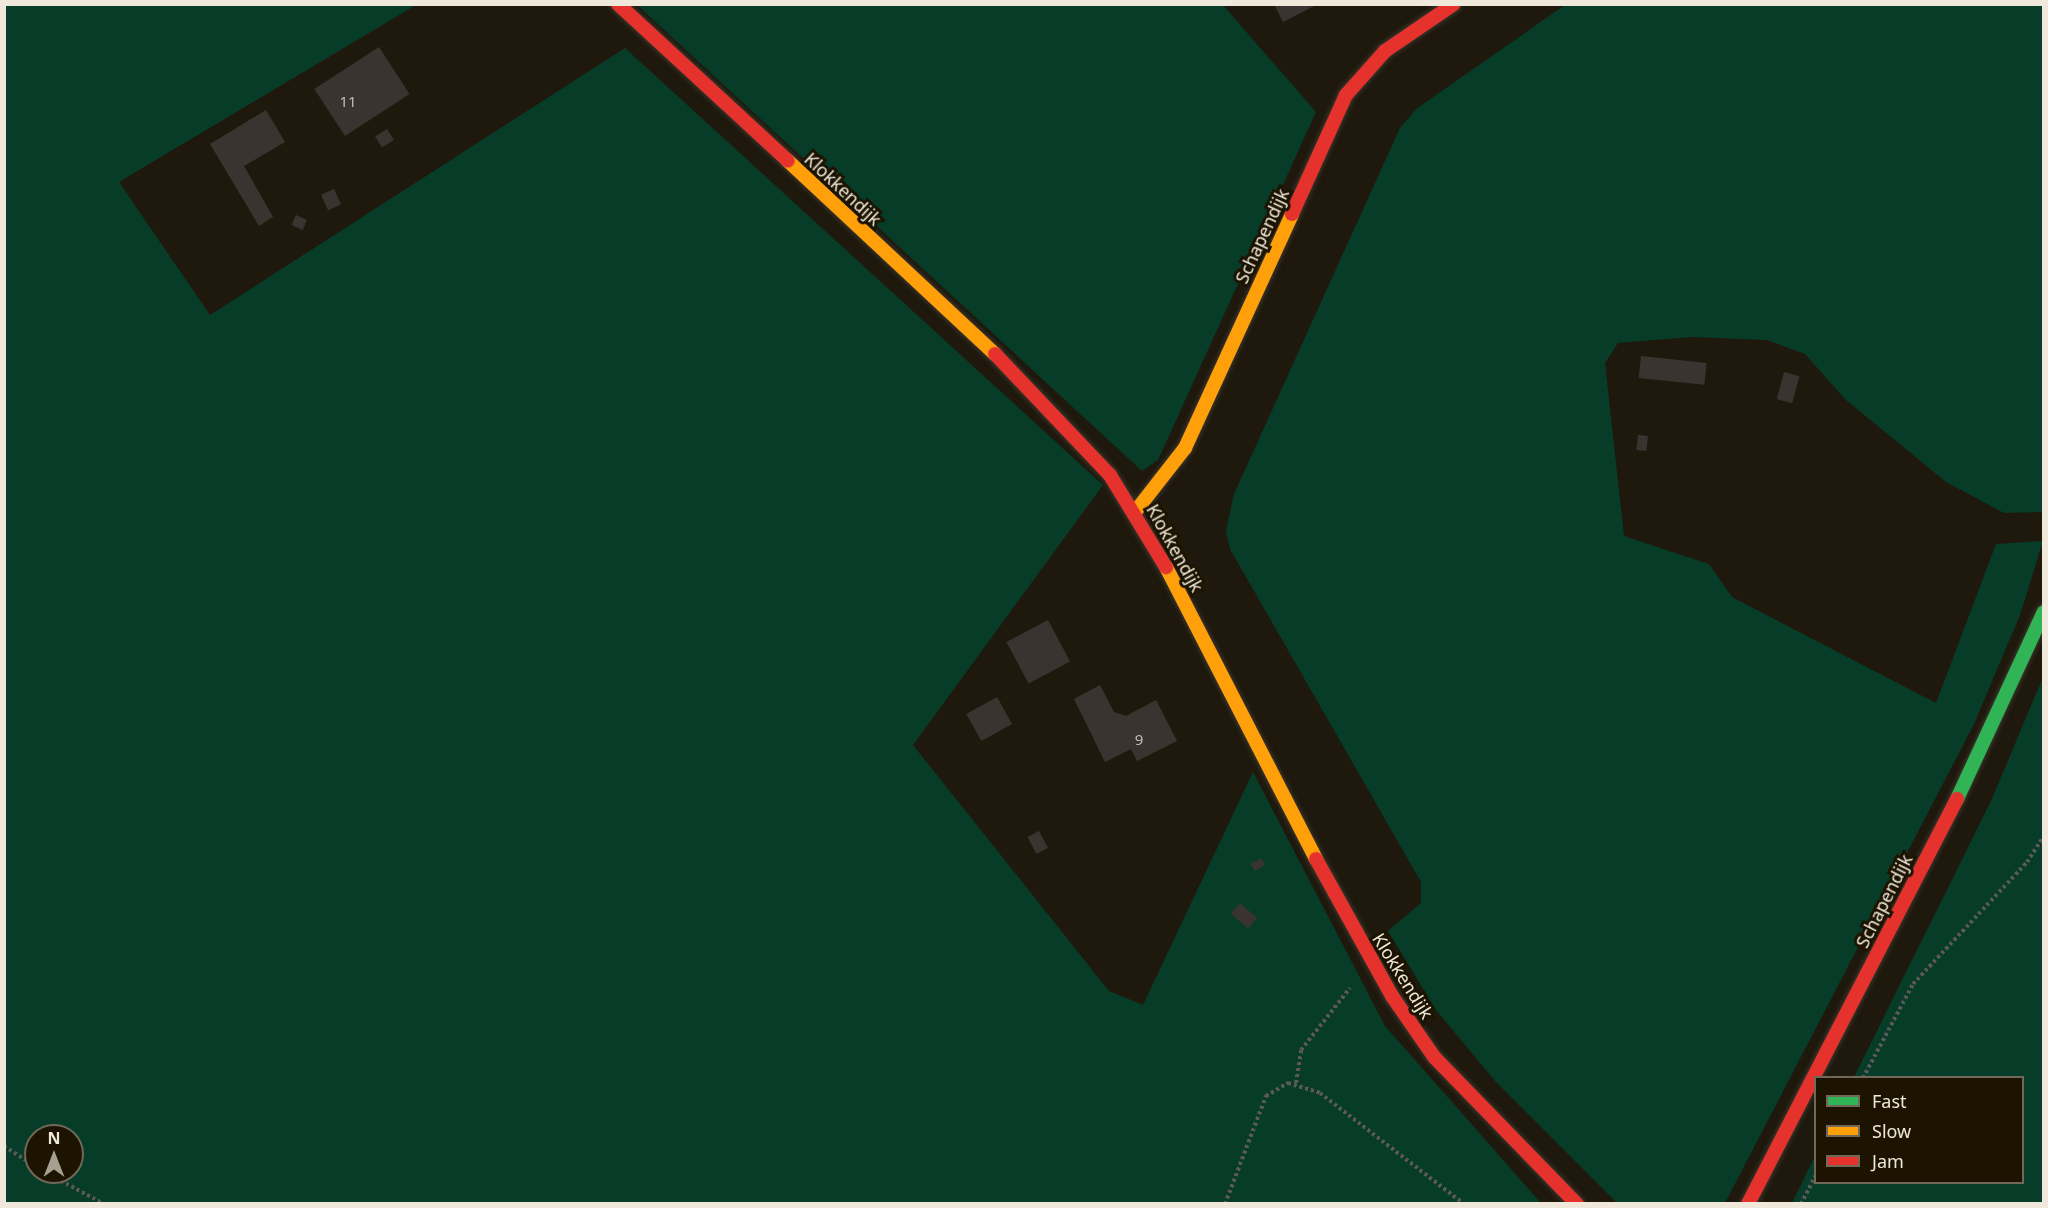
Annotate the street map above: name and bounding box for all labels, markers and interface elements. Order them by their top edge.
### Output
house number: 11 [339,93,357,111]
street label: Klokkendijk [800,148,886,230]
street label: Schapendijk [1231,185,1293,287]
street label: Klokkendijk [1142,500,1208,596]
house number: 9 [1135,731,1143,749]
street label: Schapendijk [1851,851,1917,951]
street label: Klokkendijk [1368,929,1438,1023]
legend [1814,1076,2024,1184]
text: Fast [1872,1089,1907,1113]
text: Slow [1872,1119,1911,1143]
north arrow [24,1124,84,1184]
text: N [47,1127,61,1149]
text: Jam [1872,1149,1904,1173]

